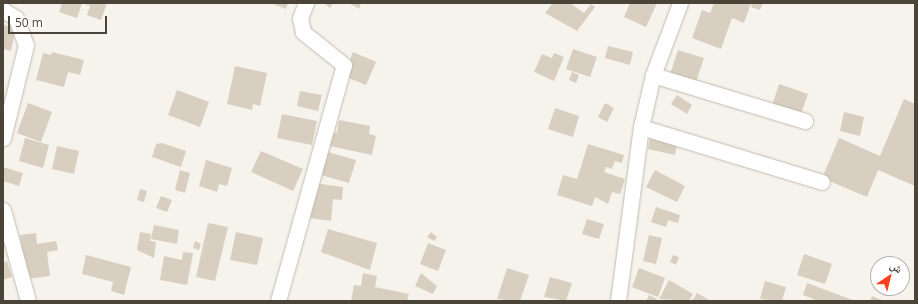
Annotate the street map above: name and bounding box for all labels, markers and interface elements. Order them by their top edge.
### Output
scale bar [10,8,109,34]
text: 50 m [15,14,43,31]
north arrow [870,256,910,296]
text: ش [888,257,906,276]

